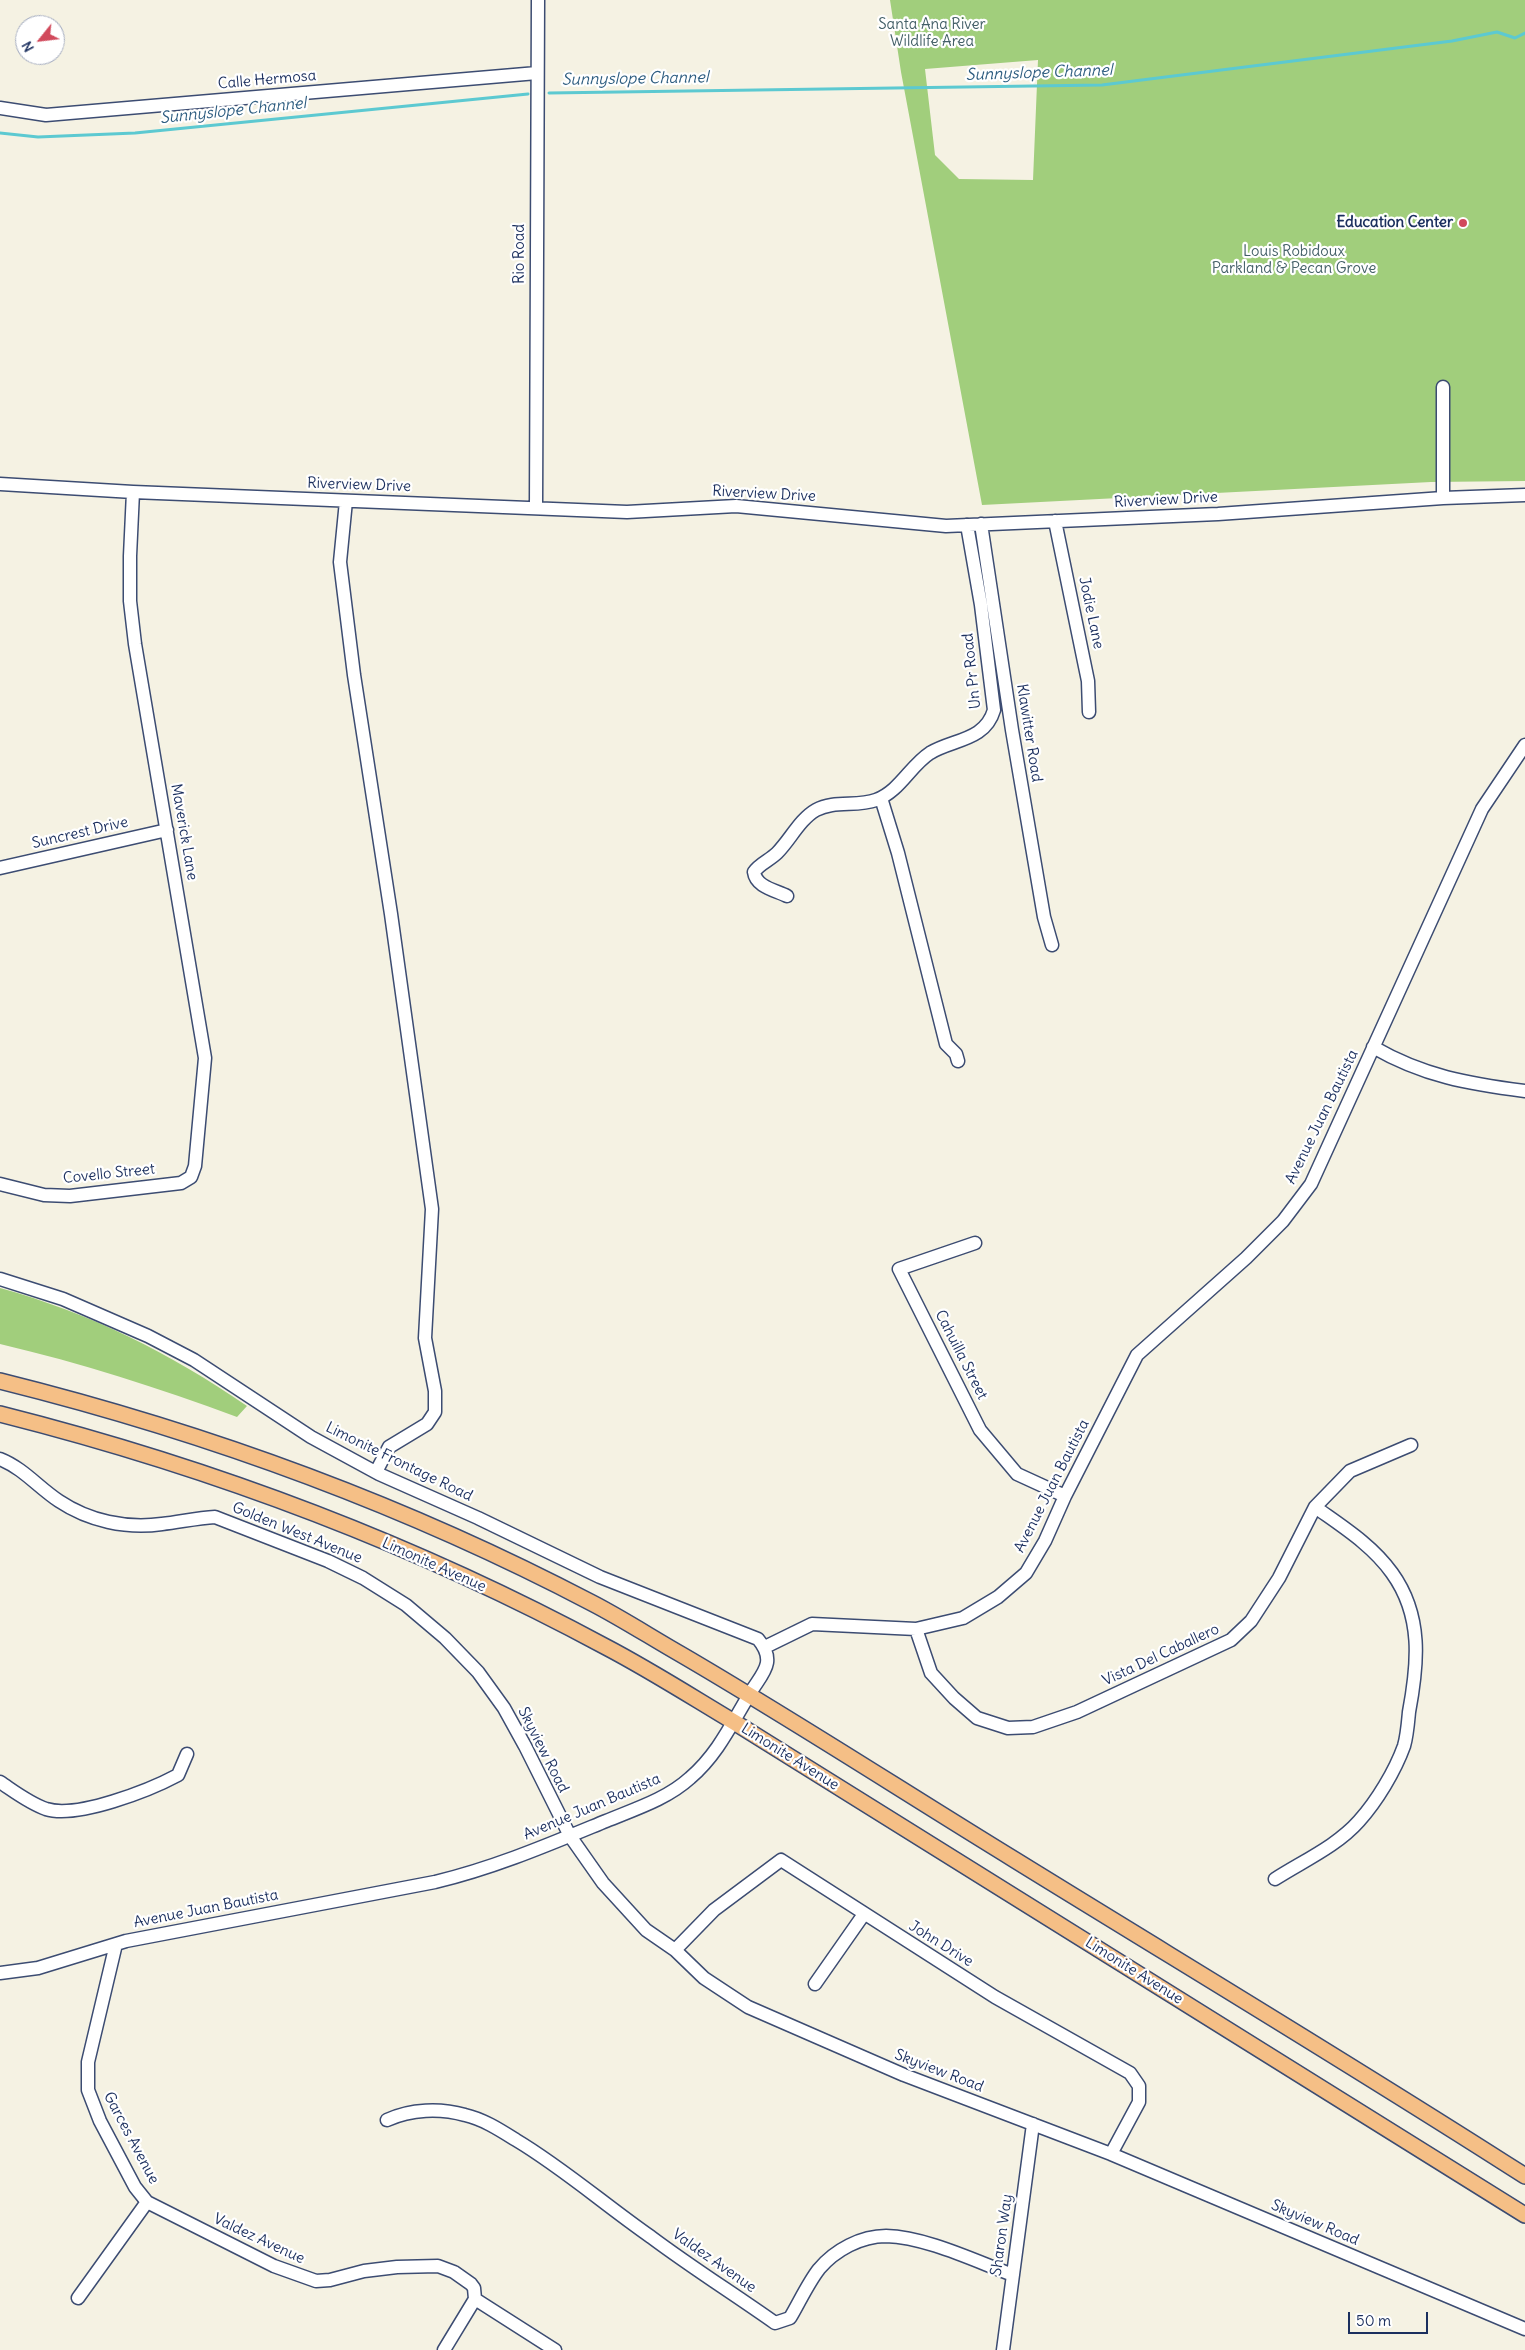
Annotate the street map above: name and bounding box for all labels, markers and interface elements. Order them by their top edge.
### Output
north arrow [15,15,65,65]
park label: Santa Ana River Wildlife Area [878,16,986,51]
text: N [18,38,38,55]
water label: Sunnyslope Channel [965,61,1113,85]
street label: Calle Hermosa [217,67,317,93]
water label: Sunnyslope Channel [561,68,709,90]
water label: Sunnyslope Channel [159,94,307,128]
place label: Education Center [1337,214,1453,232]
marker: Education Center [1457,217,1469,229]
street label: Rio Road [511,224,529,284]
park label: Louis Robidoux Parkland & Pecan Grove [1212,243,1376,278]
street label: Riverview Drive [307,474,411,496]
street label: Riverview Drive [712,482,816,506]
street label: Riverview Drive [1114,488,1218,512]
street label: Jodie Lane [1075,575,1107,651]
street label: Un Pr Road [959,632,985,710]
street label: Klawitter Road [1012,683,1046,783]
street label: Maverick Lane [167,782,201,882]
street label: Suncrest Drive [30,813,130,853]
street label: Avenue Juan Bautista [1282,1047,1362,1187]
street label: Covello Street [62,1160,156,1188]
street label: Cahuilla Street [931,1307,991,1403]
street label: Avenue Juan Bautista [1011,1416,1093,1556]
street label: Limonite Frontage Road [323,1419,475,1505]
street label: Golden West Avenue [229,1499,365,1567]
street label: Limonite Avenue [379,1534,489,1596]
street label: Vista Del Caballero [1100,1620,1222,1690]
street label: Skyview Road [514,1704,572,1796]
street label: Limonite Avenue [738,1720,842,1794]
street label: Avenue Juan Bautista [521,1770,663,1844]
street label: Avenue Juan Bautista [132,1886,280,1932]
street label: John Drive [906,1917,976,1971]
street label: Limonite Avenue [1082,1934,1186,2008]
street label: Skyview Road [892,2046,986,2096]
street label: Garces Avenue [99,2089,163,2187]
street label: Sharon Way [987,2193,1017,2277]
street label: Skyview Road [1268,2196,1362,2250]
street label: Valdez Avenue [211,2210,307,2268]
street label: Valdez Avenue [668,2225,760,2297]
scale bar [1350,2302,1430,2334]
text: 50 m [1356,2311,1391,2330]

